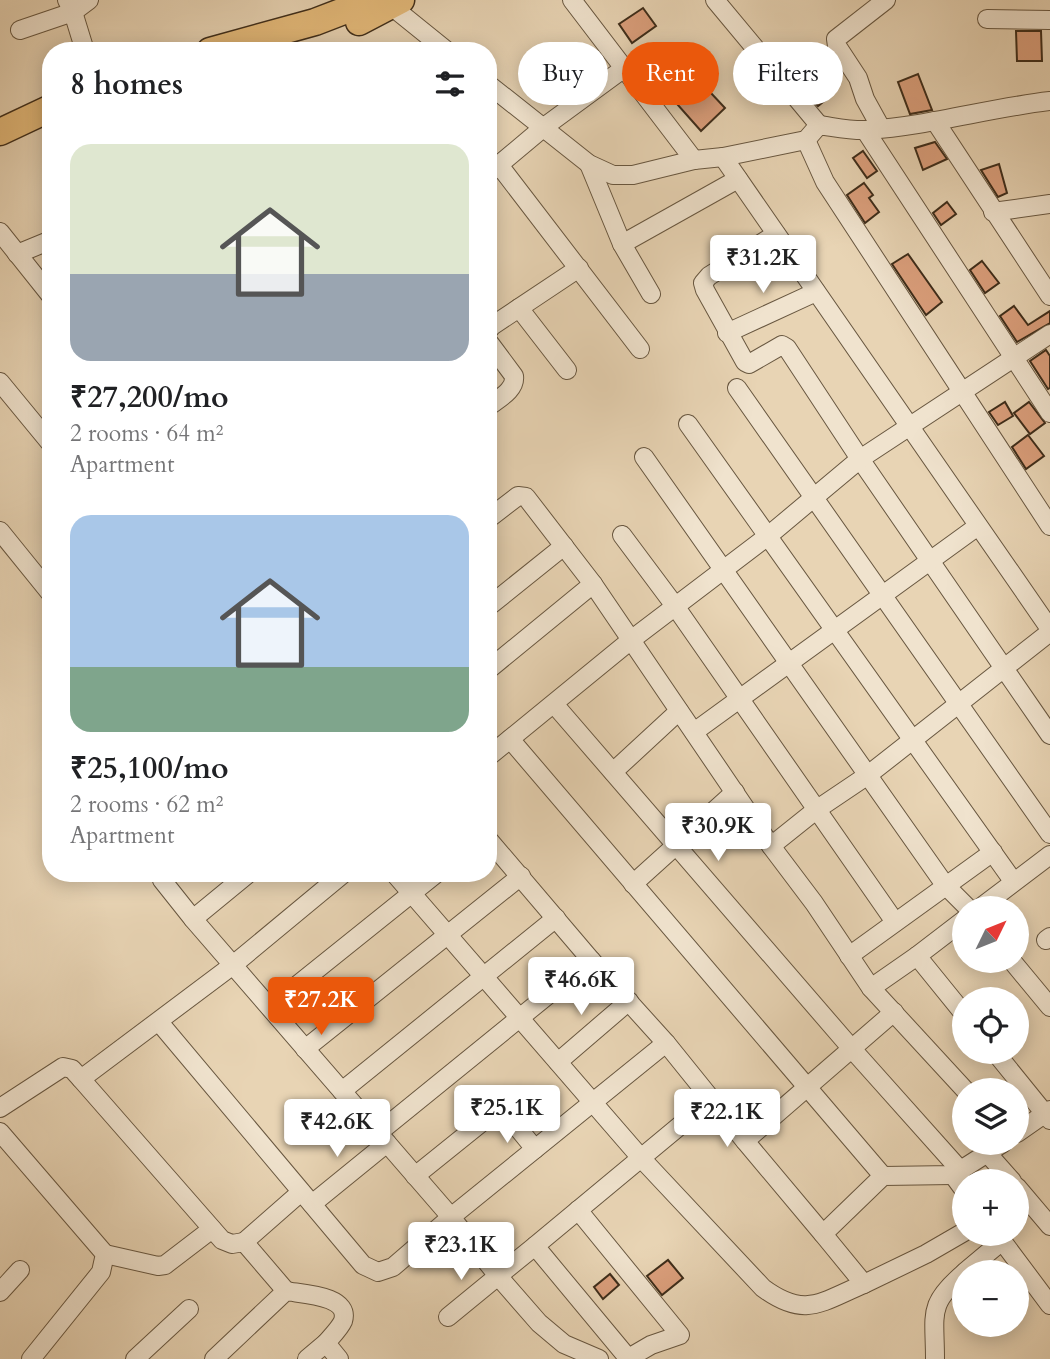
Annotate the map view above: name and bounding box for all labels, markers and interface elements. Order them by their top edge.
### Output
chip: Buy [518,42,608,105]
chip: Rent [622,42,719,105]
chip: Filters [733,42,843,105]
text: 8 homes [70,64,183,105]
icon: filters [431,65,469,103]
icon: home [207,189,333,315]
pin: ₹31.2K [706,236,820,295]
text: ₹31.2K [726,242,800,273]
text: ₹27,200/mo [70,377,229,418]
text: 2 rooms · 64 m² [70,418,223,449]
text: Apartment [70,449,174,480]
icon: home [207,560,333,686]
text: ₹25,100/mo [70,748,229,789]
text: 2 rooms · 62 m² [70,789,223,820]
pin: ₹30.9K [661,804,775,863]
text: ₹30.9K [681,810,755,841]
text: Apartment [70,820,174,851]
north arrow [952,896,1029,973]
map controls [952,896,1029,1337]
pin: ₹46.6K [524,958,638,1017]
text: ₹46.6K [544,964,618,995]
pin: ₹27.2K [264,978,378,1037]
text: ₹27.2K [284,984,358,1015]
button: locate [952,987,1029,1064]
button: layers [952,1078,1029,1155]
pin: ₹25.1K [450,1086,564,1145]
pin: ₹22.1K [670,1090,784,1149]
text: ₹25.1K [470,1092,544,1123]
text: ₹22.1K [690,1096,764,1127]
pin: ₹42.6K [280,1100,394,1159]
text: ₹42.6K [300,1106,374,1137]
button: + [952,1169,1029,1246]
pin: ₹23.1K [404,1222,518,1282]
text: ₹23.1K [424,1229,498,1260]
button: − [952,1260,1029,1337]

